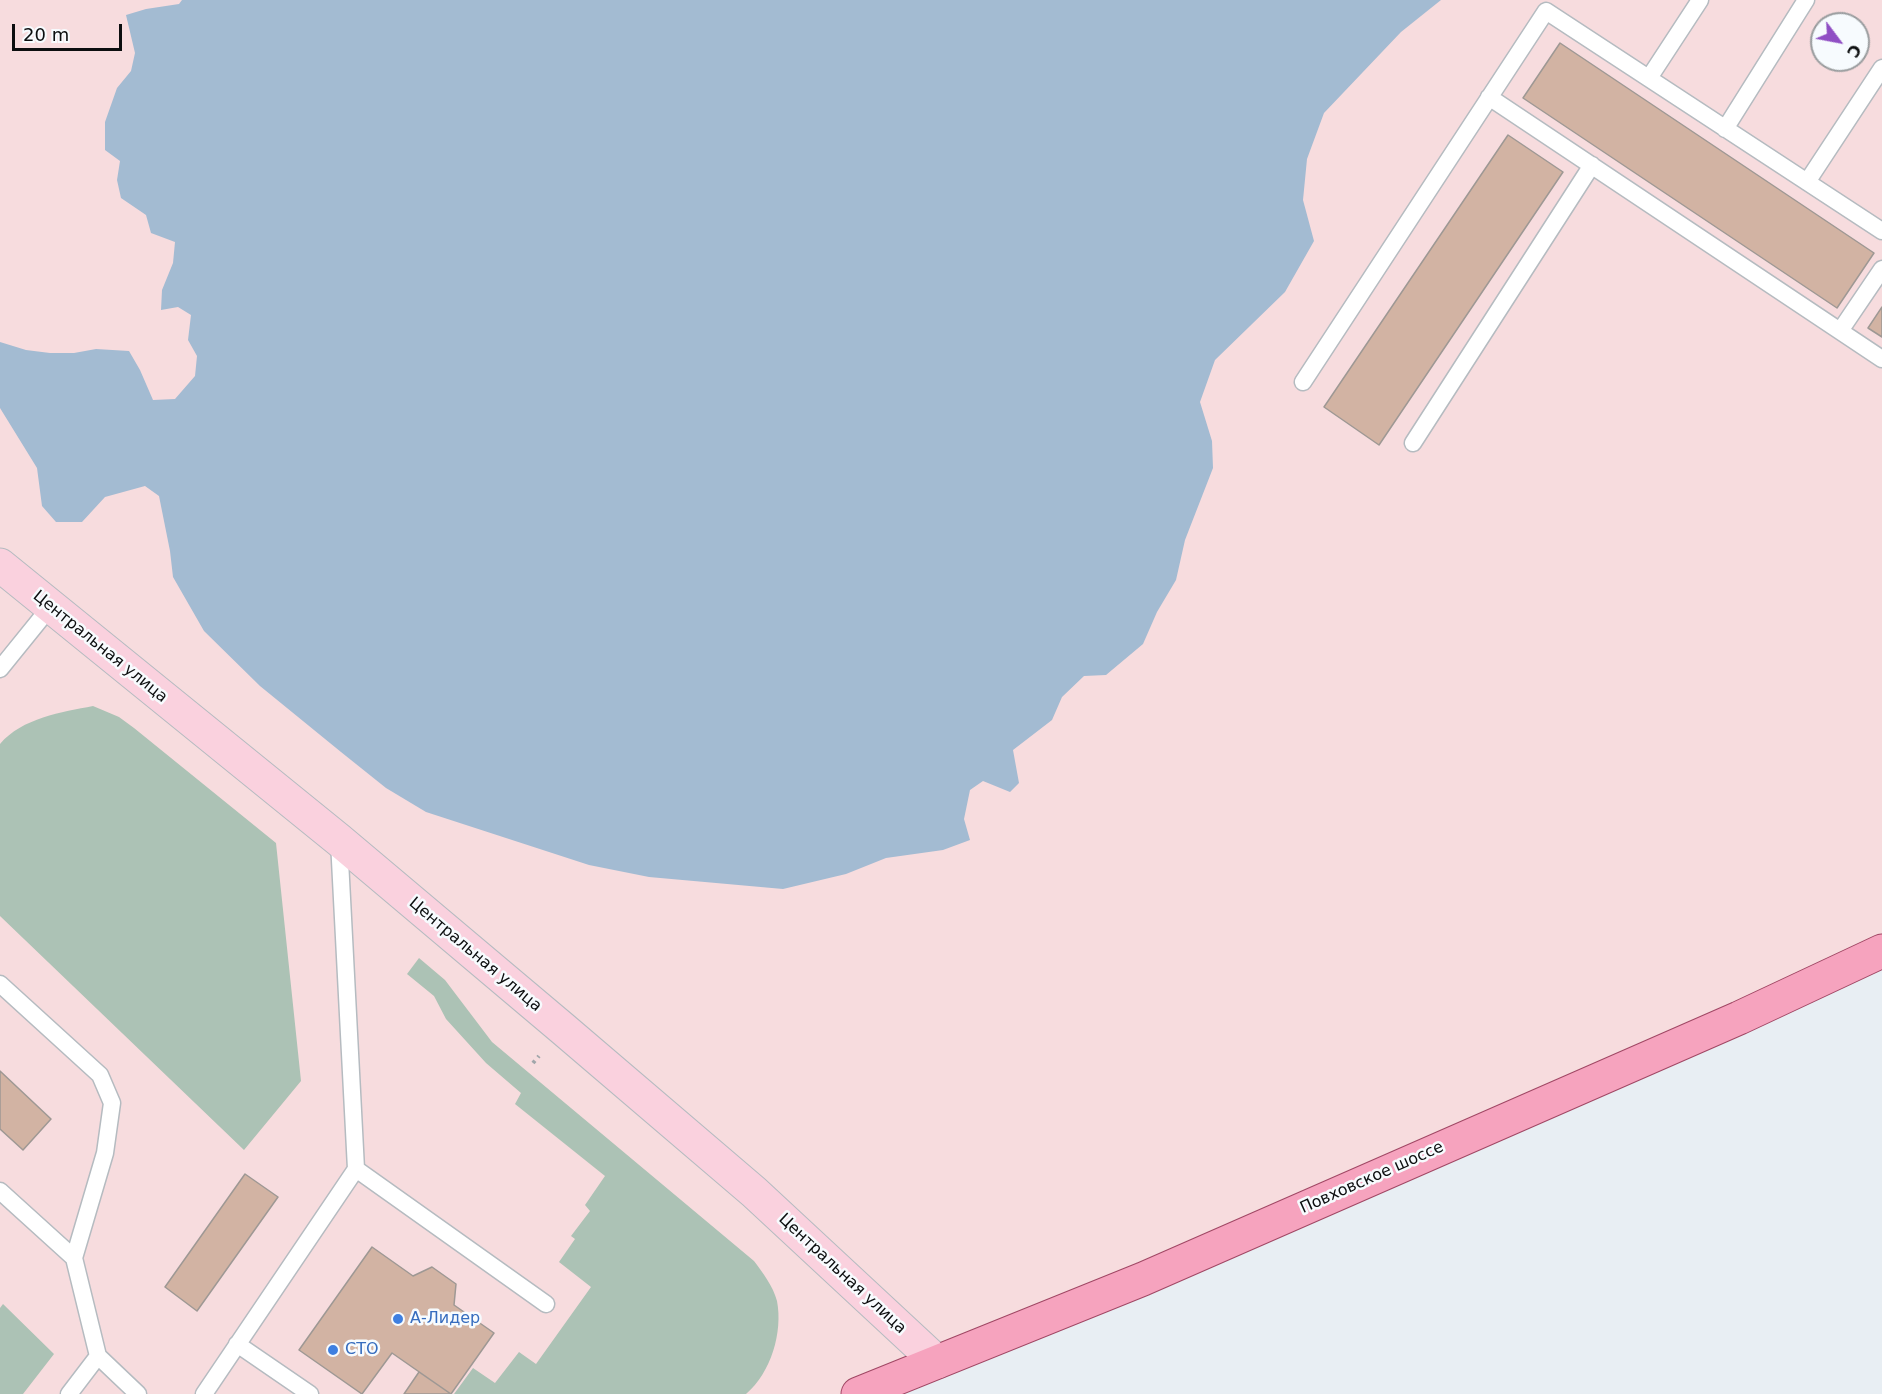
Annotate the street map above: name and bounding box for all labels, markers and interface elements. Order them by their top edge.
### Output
scale bar [15,12,124,50]
north arrow [1810,12,1870,72]
text: 20 m [23,24,69,45]
text: С [1843,41,1865,61]
street label: Центральная улица [29,587,171,707]
street label: Центральная улица [405,894,545,1016]
street label: Повховское шоссе [1297,1138,1447,1218]
street label: Центральная улица [774,1210,910,1338]
place label: А-Лидер [410,1309,480,1329]
marker: А-Лидер [391,1312,405,1326]
place label: СТО [345,1340,379,1360]
marker: СТО [326,1343,340,1357]

